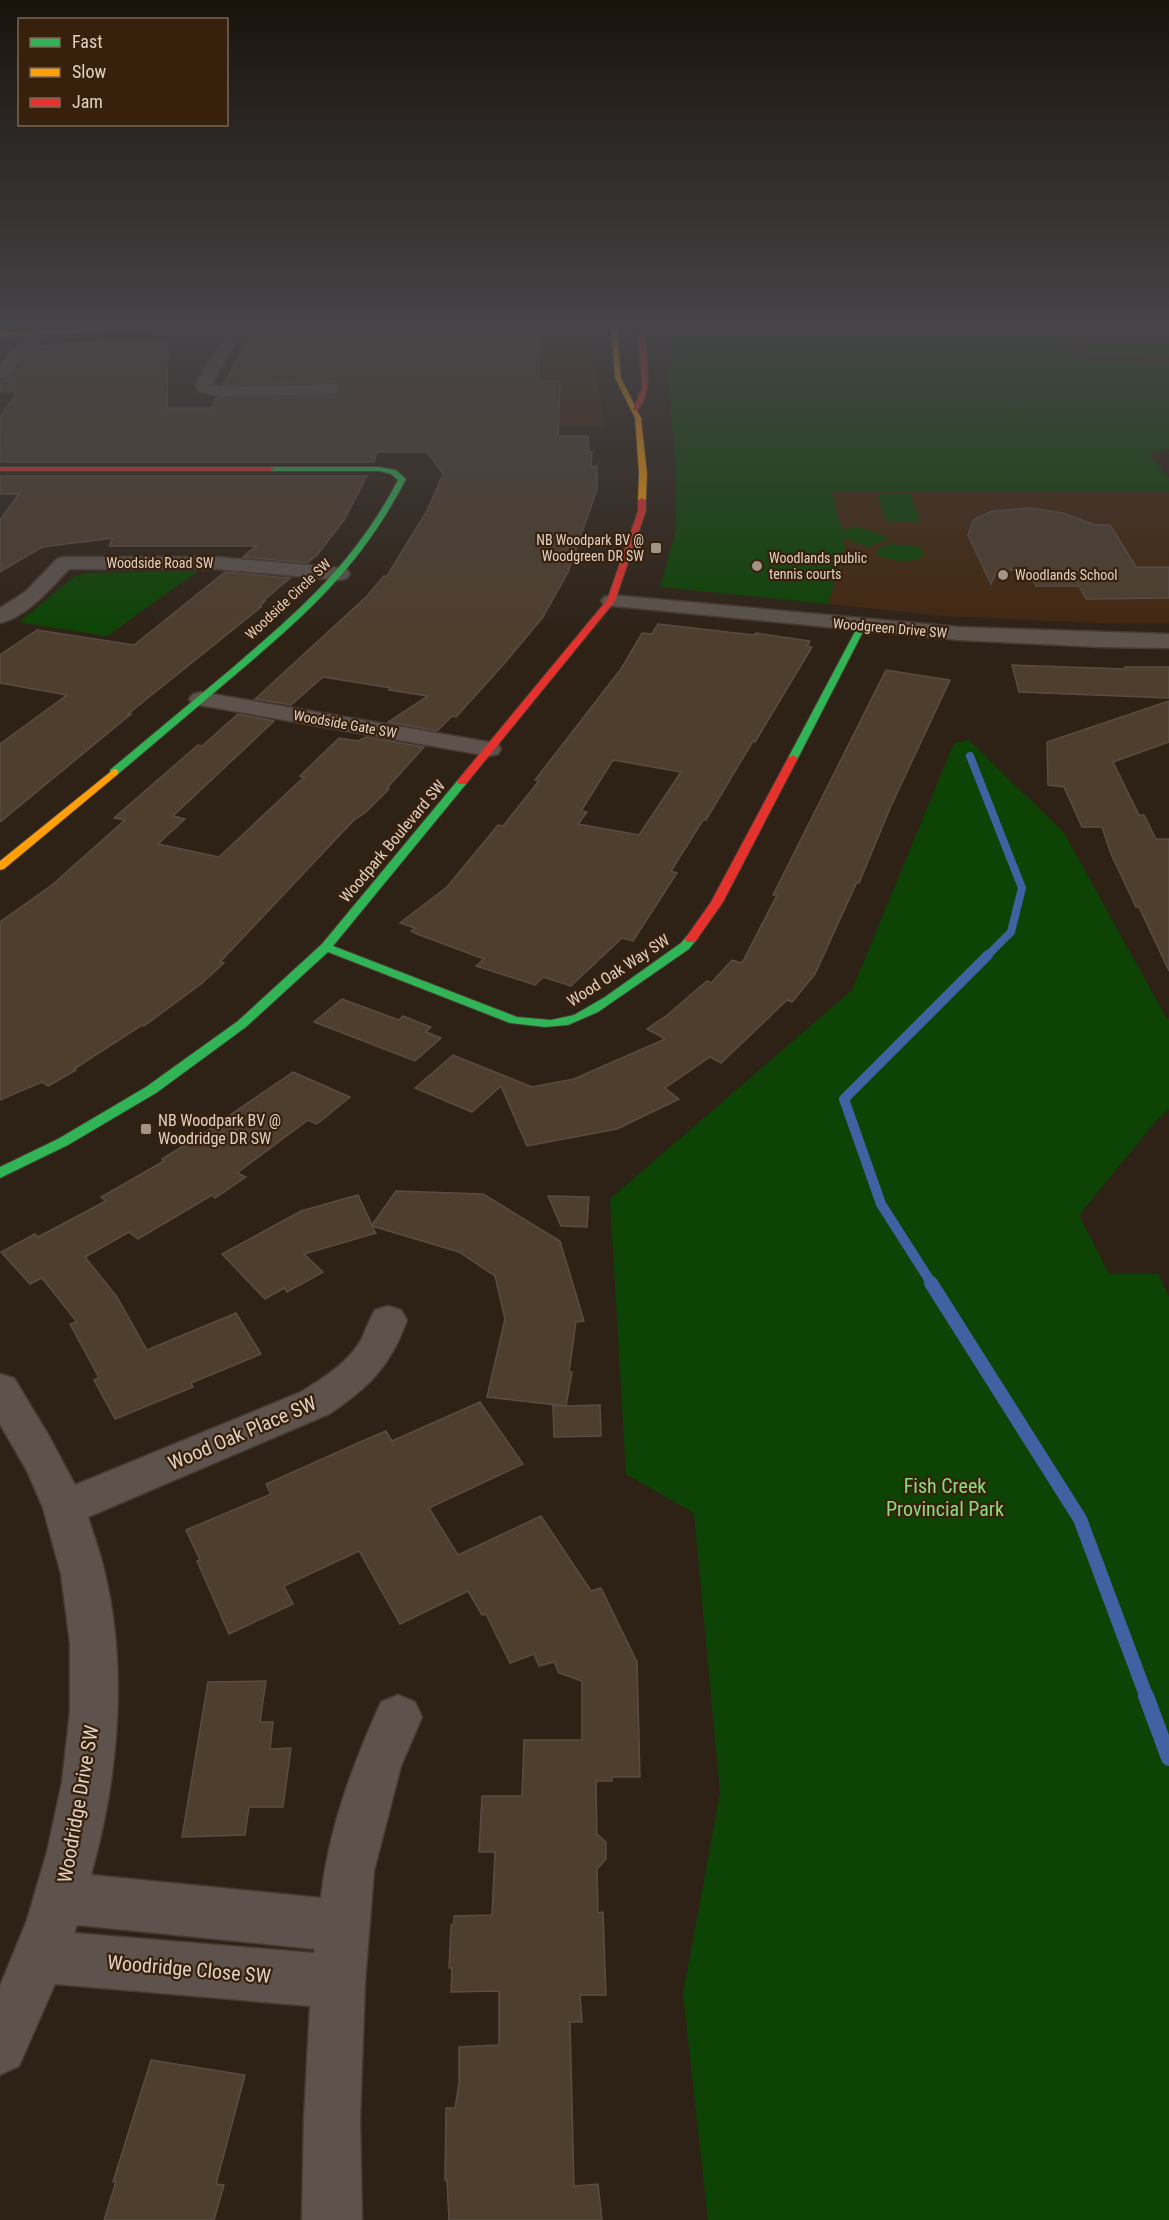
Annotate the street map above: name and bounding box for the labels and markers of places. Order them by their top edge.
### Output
place label: NB Woodpark BV @ Woodgreen DR SW [536,532,644,564]
marker: NB Woodpark BV @ Woodgreen DR SW [649,541,663,555]
place label: Woodlands public tennis courts [769,550,867,582]
marker: Woodlands public tennis courts [750,559,764,573]
place label: Woodlands School [1015,567,1117,583]
marker: Woodlands School [996,568,1010,582]
place label: NB Woodpark BV @ Woodridge DR SW [158,1111,281,1148]
marker: NB Woodpark BV @ Woodridge DR SW [139,1122,153,1136]

